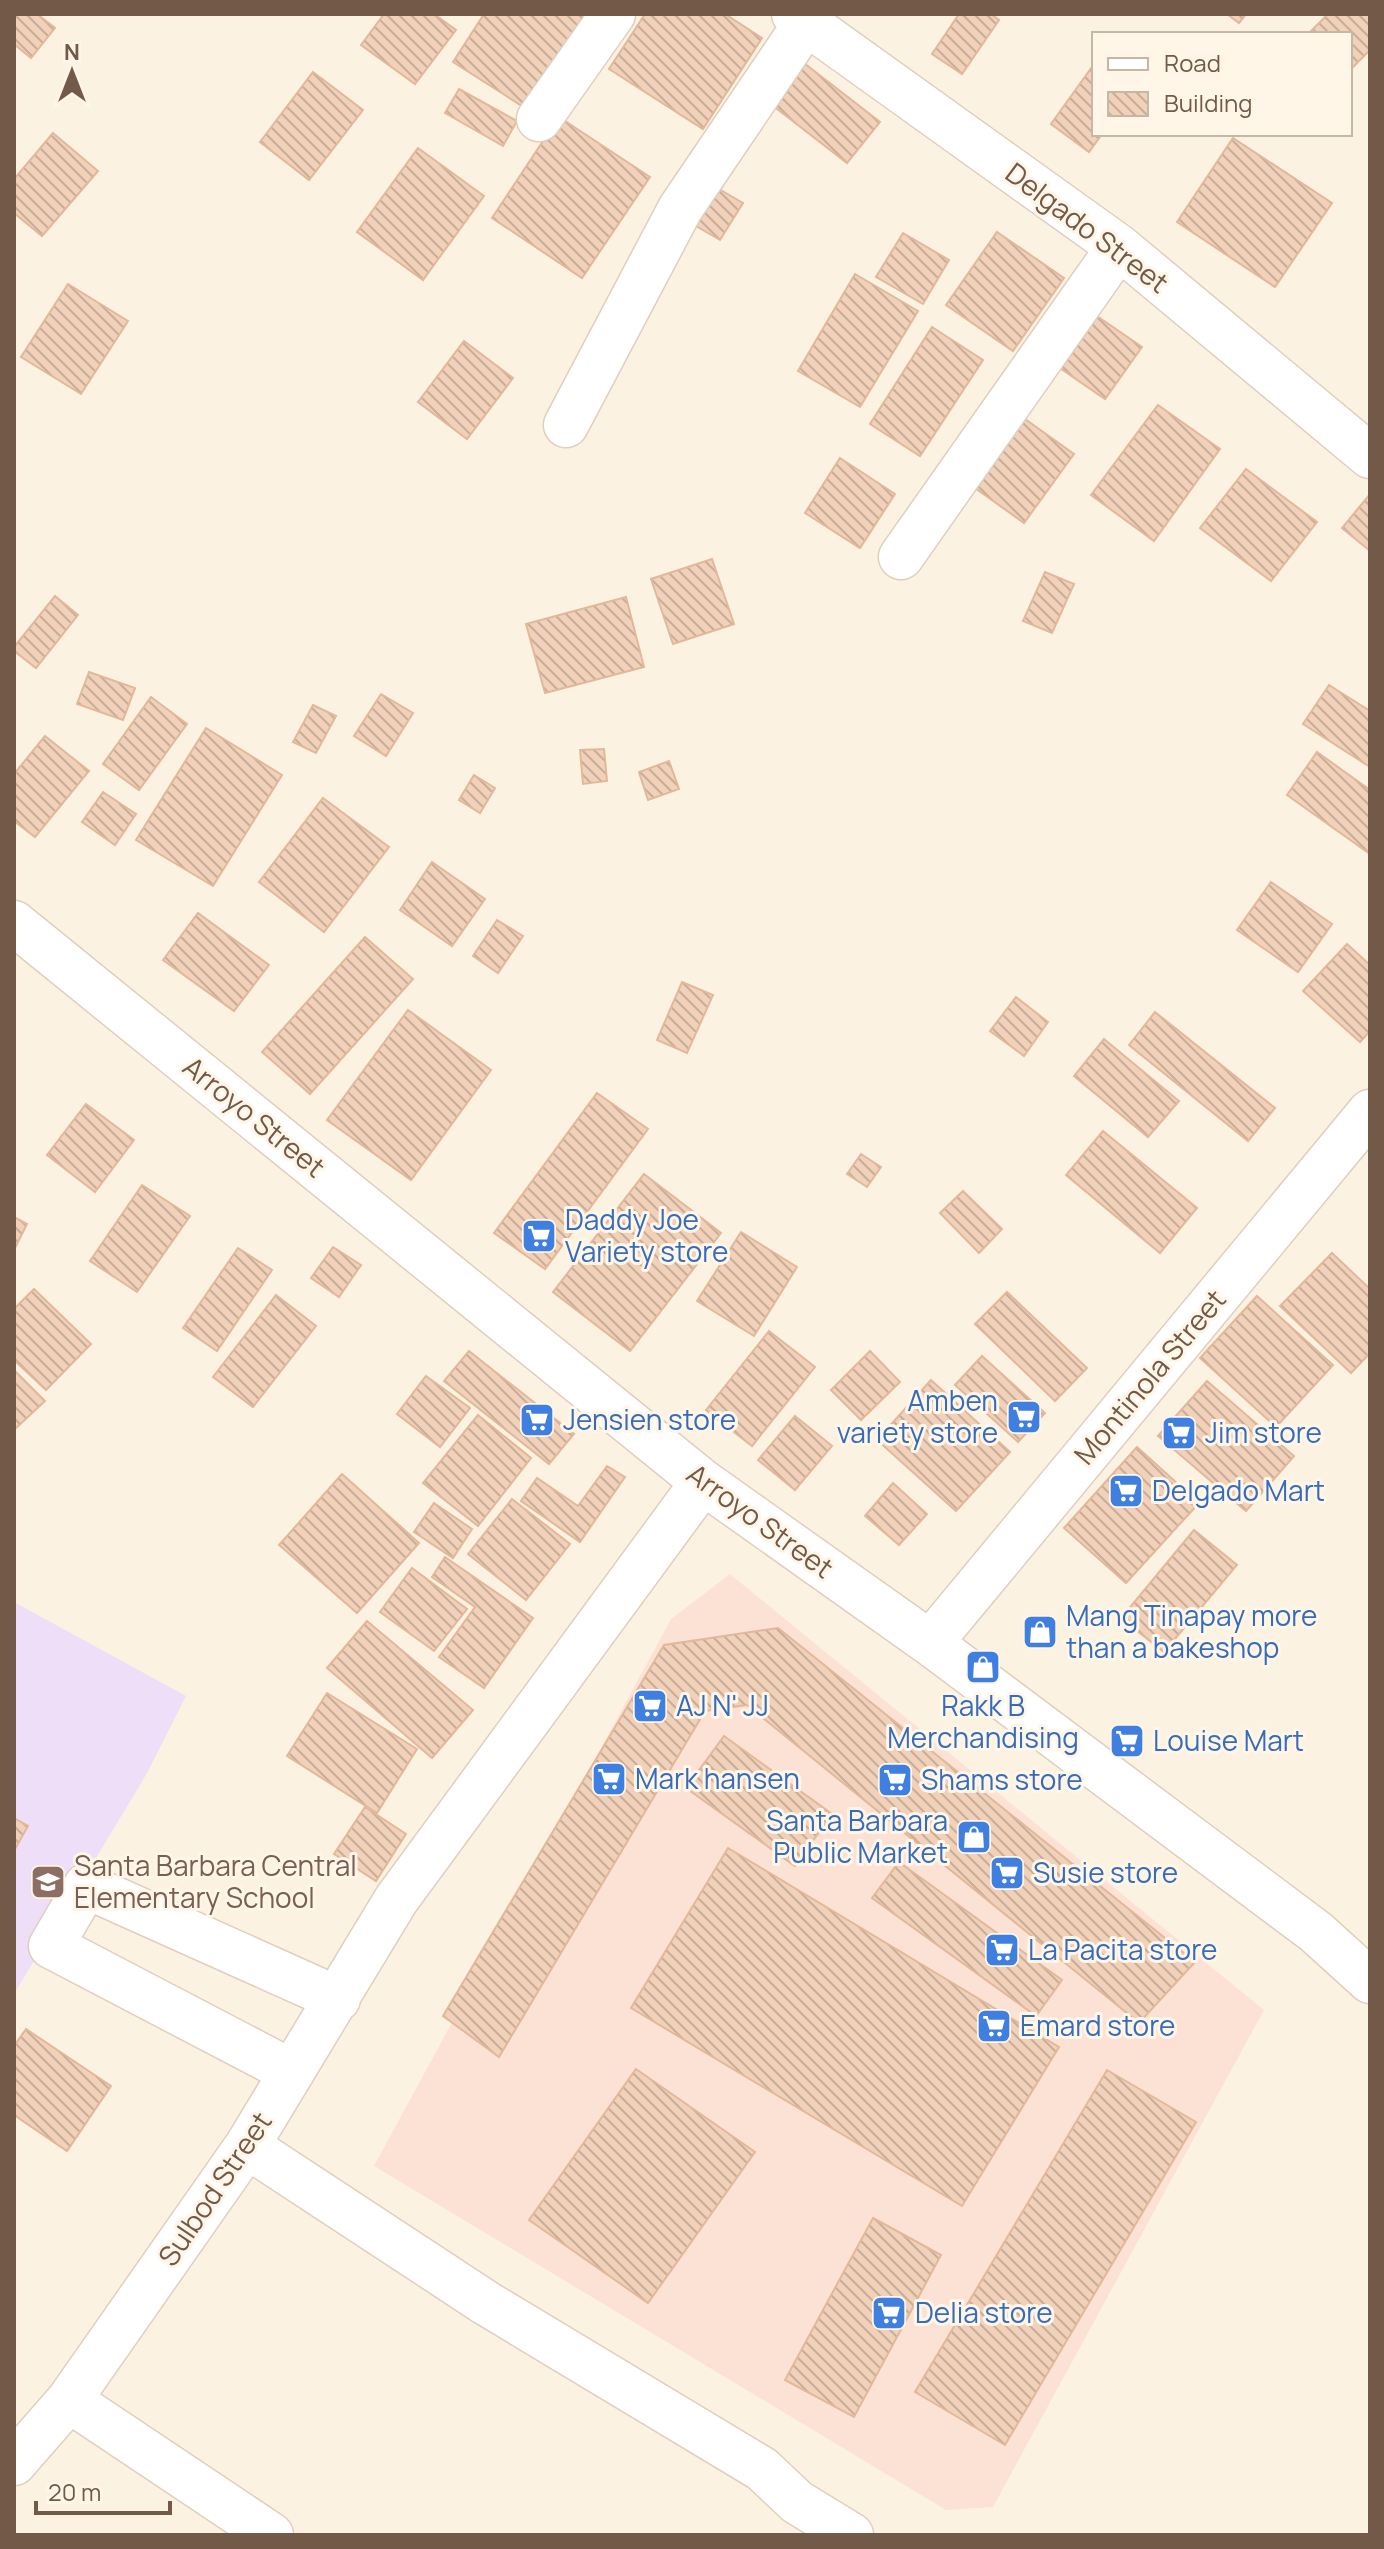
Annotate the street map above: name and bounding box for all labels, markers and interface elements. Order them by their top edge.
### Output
north arrow [32,32,112,112]
legend [1092,32,1352,136]
text: N [64,37,80,67]
text: Road [1164,46,1221,79]
text: Building [1164,86,1252,119]
street label: Delgado Street [998,153,1177,301]
street label: Arroyo Street [176,1047,334,1185]
place label: Daddy Joe Variety store [565,1200,728,1270]
supermarket icon: Daddy Joe Variety store [520,1217,558,1255]
street label: Montinola Street [1065,1281,1234,1472]
place label: Amben variety store [837,1381,998,1451]
supermarket icon: Amben variety store [1005,1398,1043,1436]
place label: Jensien store [563,1400,736,1438]
supermarket icon: Jensien store [518,1401,556,1439]
place label: Jim store [1205,1413,1322,1451]
supermarket icon: Jim store [1160,1414,1198,1452]
street label: Arroyo Street [680,1454,841,1586]
place label: Delgado Mart [1152,1471,1325,1509]
supermarket icon: Delgado Mart [1107,1472,1145,1510]
place label: Mang Tinapay more than a bakeshop [1066,1596,1317,1666]
shop icon: Mang Tinapay more than a bakeshop [1021,1613,1059,1651]
shop icon: Rakk B Merchandising [964,1648,1002,1686]
place label: AJ N' JJ [676,1686,769,1724]
place label: Rakk B Merchandising [887,1686,1079,1756]
supermarket icon: AJ N' JJ [631,1687,669,1725]
place label: Louise Mart [1153,1721,1304,1759]
supermarket icon: Louise Mart [1108,1722,1146,1760]
place label: Mark hansen [635,1759,800,1797]
supermarket icon: Mark hansen [590,1760,628,1798]
place label: Shams store [921,1760,1083,1798]
supermarket icon: Shams store [876,1761,914,1799]
place label: Santa Barbara Public Market [766,1801,948,1871]
shop icon: Santa Barbara Public Market [955,1818,993,1856]
place label: Santa Barbara Central Elementary School [74,1846,357,1916]
place label: Susie store [1033,1853,1178,1891]
supermarket icon: Susie store [988,1854,1026,1892]
school or university icon: Santa Barbara Central Elementary School [29,1863,67,1901]
place label: La Pacita store [1028,1930,1217,1968]
supermarket icon: La Pacita store [983,1931,1021,1969]
place label: Emard store [1020,2006,1175,2044]
supermarket icon: Emard store [975,2007,1013,2045]
street label: Sulbod Street [149,2104,280,2273]
place label: Delia store [915,2293,1053,2331]
supermarket icon: Delia store [870,2294,908,2332]
scale bar [36,2465,170,2515]
text: 20 m [48,2475,101,2508]

